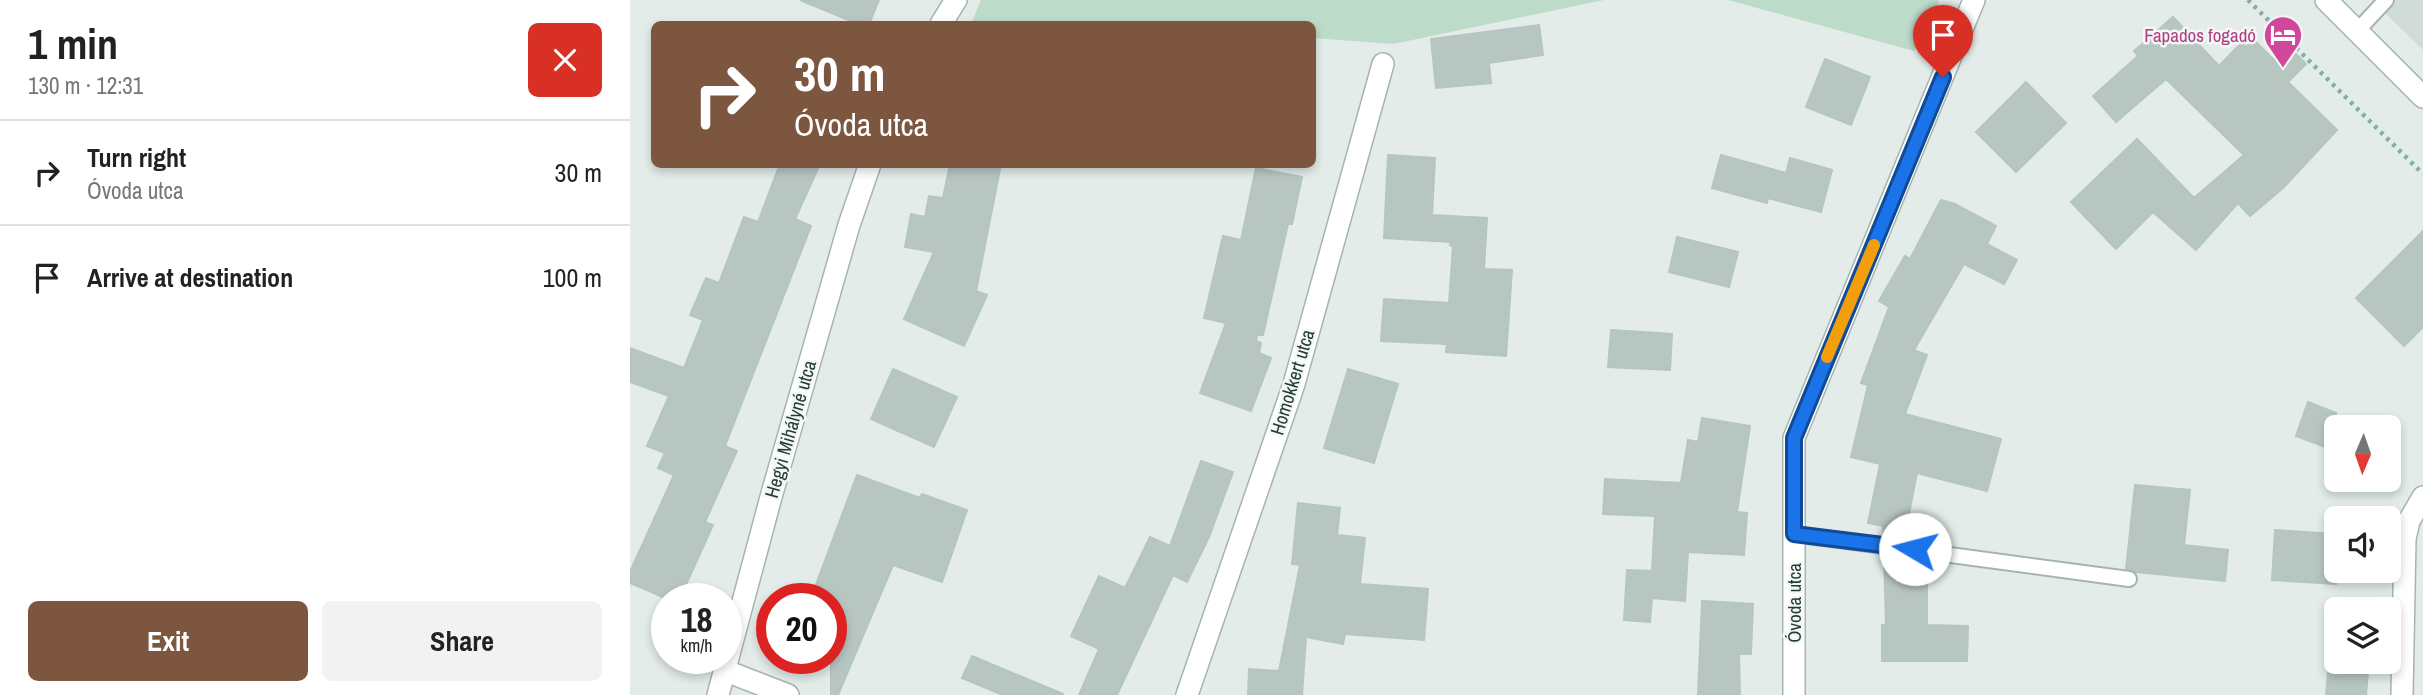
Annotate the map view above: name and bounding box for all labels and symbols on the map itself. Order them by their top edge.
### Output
pin [1913,5,1973,77]
hotel icon: Fapados fogadó [2262,14,2304,69]
place label: Fapados fogadó [2144,22,2256,48]
street label: Homokkert utca [1264,326,1320,438]
street label: Hegyi Mihályné utca [758,357,822,501]
north arrow [2324,415,2401,492]
position arrow [1878,512,1952,586]
street label: Óvoda utca [1781,563,1807,643]
speed limit sign: 20 [756,583,847,674]

